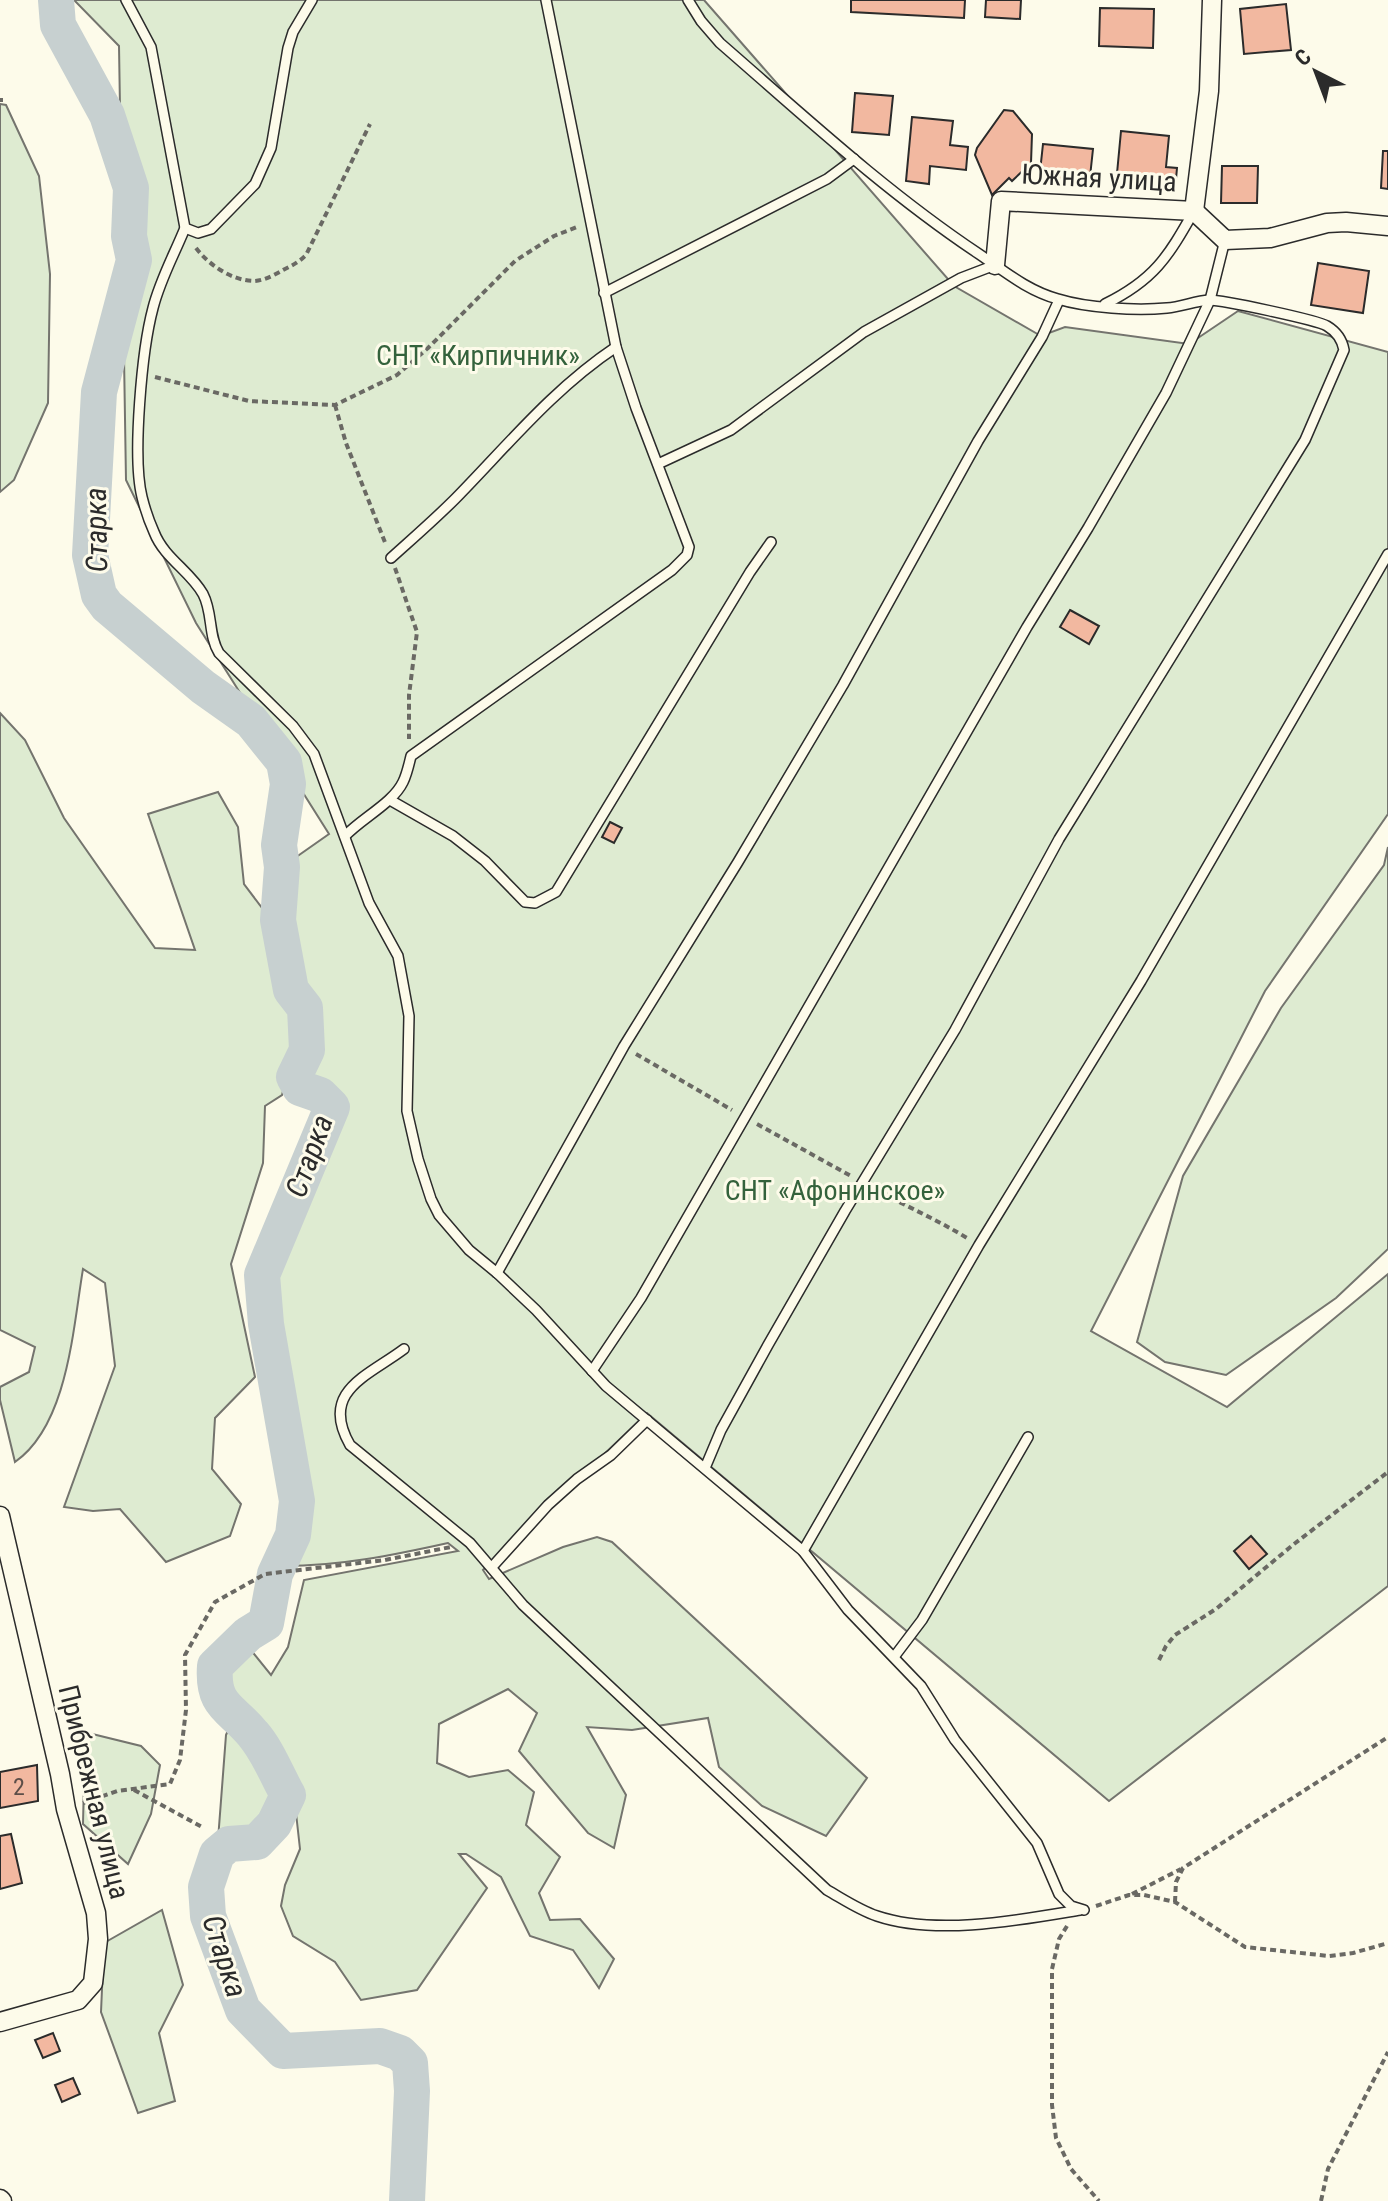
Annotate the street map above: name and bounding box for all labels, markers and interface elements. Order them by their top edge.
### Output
north arrow [1276,32,1356,112]
text: С [1290,44,1316,71]
street label: Южная улица [1021,157,1177,199]
park label: СНТ «Кирпичник» [376,339,580,372]
water label: Старка [78,487,114,573]
water label: Старка [278,1110,340,1202]
park label: СНТ «Афонинское» [725,1174,945,1207]
street label: Прибрежная улица [51,1681,137,1903]
house number: 2 [13,1773,25,1801]
water label: Старка [195,1910,255,2002]

